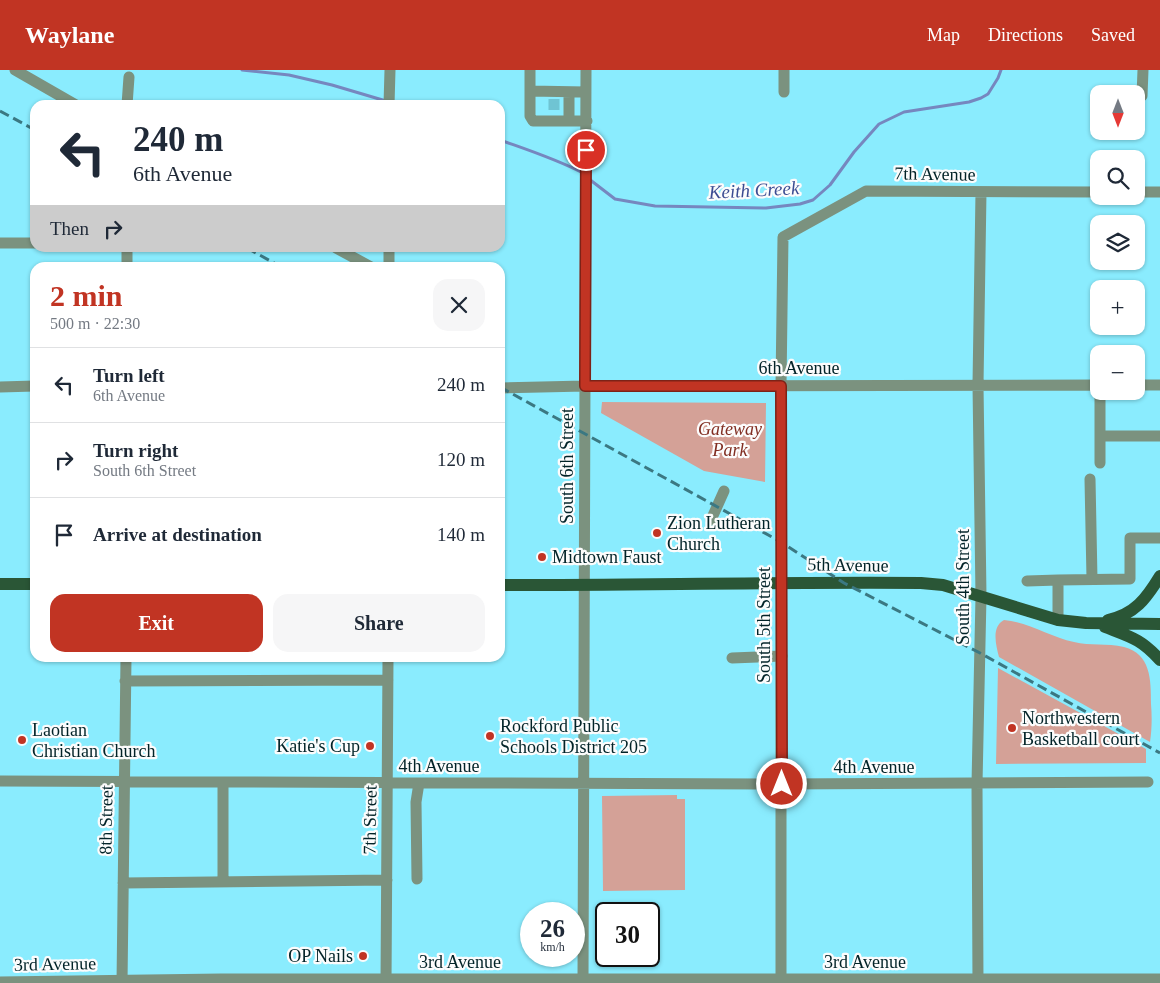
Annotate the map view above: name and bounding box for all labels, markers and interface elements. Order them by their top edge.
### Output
text: Waylane [25,22,114,48]
text: Map [927,25,960,45]
text: Directions [988,25,1063,45]
text: Saved [1091,25,1135,45]
north arrow [1090,85,1145,140]
map controls [1090,85,1145,400]
icon: left [50,120,115,185]
text: 240 m [133,120,223,159]
pin [565,129,607,171]
icon: arrive [572,136,600,164]
button: search [1090,150,1145,205]
text: 6th Avenue [133,161,232,186]
street label: 7th Avenue [894,163,976,185]
water label: Keith Creek [707,177,800,203]
icon: right [99,215,127,243]
button: layers [1090,215,1145,270]
text: Then [50,218,89,239]
text: 2 min [50,279,123,312]
button: close [433,279,485,331]
button: + [1090,280,1145,335]
text: 500 m · 22:30 [50,315,140,332]
button: − [1090,345,1145,400]
street label: 6th Avenue [758,358,840,378]
text: Turn left [93,365,165,386]
icon: left [50,371,78,399]
text: 240 m [437,374,485,395]
text: 6th Avenue [93,387,165,404]
street label: South 6th Street [557,408,577,524]
park label: Gateway Park [698,419,762,460]
text: Turn right [93,440,178,461]
icon: right [50,446,78,474]
text: 120 m [437,449,485,470]
text: South 6th Street [93,462,196,479]
place label: Zion Lutheran Church [667,513,770,554]
icon: arrive [50,521,78,549]
text: Arrive at destination [93,524,262,545]
text: 140 m [437,524,485,545]
marker: Zion Lutheran Church [651,527,663,539]
street label: South 4th Street [953,529,973,645]
place label: Midtown Faust [552,547,662,567]
marker: Midtown Faust [536,551,548,563]
street label: 5th Avenue [807,554,889,576]
street label: South 5th Street [754,567,774,683]
button: Exit [50,594,263,652]
button: Share [273,594,485,652]
place label: Northwestern Basketball court [1022,708,1139,749]
place label: Rockford Public Schools District 205 [500,716,647,757]
place label: Laotian Christian Church [32,720,156,761]
marker: Northwestern Basketball court [1006,722,1018,734]
marker: Rockford Public Schools District 205 [484,730,496,742]
marker: Laotian Christian Church [16,734,28,746]
place label: Katie's Cup [276,736,360,756]
marker: Katie's Cup [364,740,376,752]
street label: 4th Avenue [398,756,480,776]
position arrow [755,757,807,809]
street label: 4th Avenue [833,757,915,777]
street label: 8th Street [95,785,117,855]
street label: 7th Street [359,785,381,855]
speed limit sign: 30 [595,902,660,967]
text: 26 [540,915,565,942]
text: km/h [540,940,565,954]
place label: OP Nails [288,946,353,966]
marker: OP Nails [357,950,369,962]
street label: 3rd Avenue [419,952,501,972]
street label: 3rd Avenue [824,952,906,972]
street label: 3rd Avenue [14,953,96,975]

